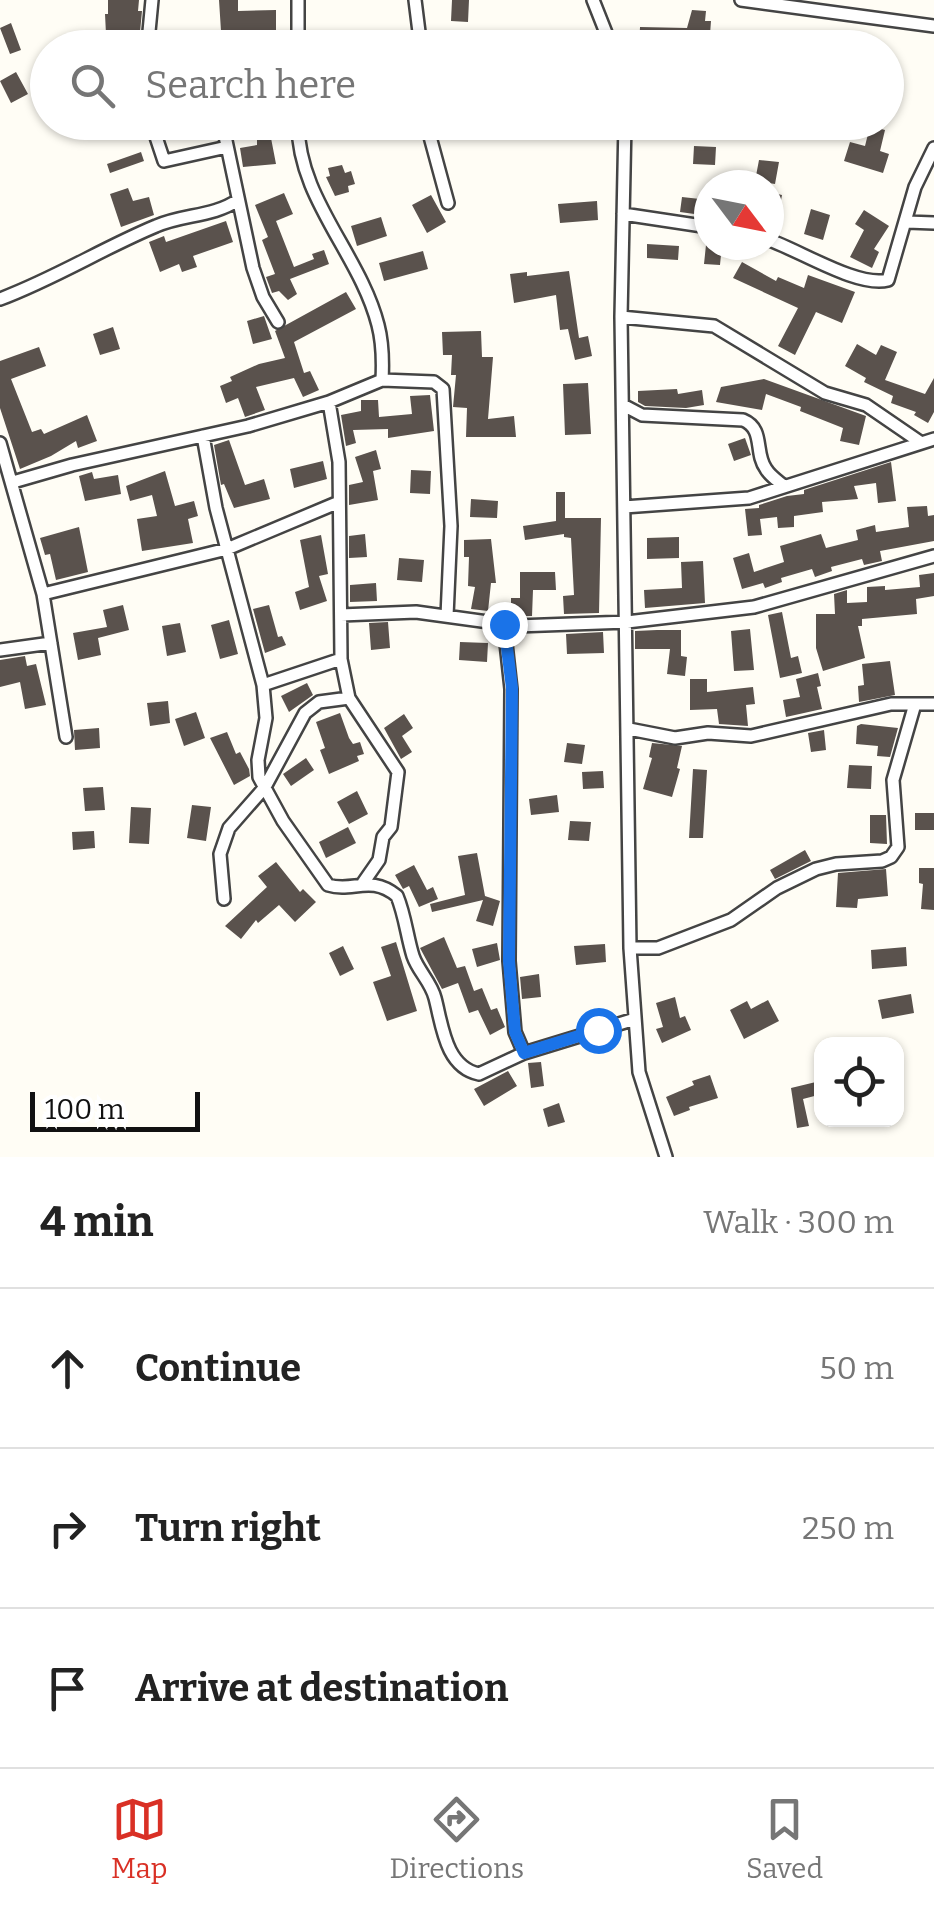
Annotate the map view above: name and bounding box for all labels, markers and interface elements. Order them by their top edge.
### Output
search box [30,30,904,140]
icon: search [65,58,120,113]
text: Search here [145,62,356,108]
north arrow [694,170,784,260]
route end [482,602,528,648]
route start [576,1008,622,1054]
map controls [814,1037,904,1127]
button: locate [814,1037,904,1127]
scale bar [30,1087,200,1132]
text: 100 m [45,1093,125,1126]
text: 4 min [40,1197,154,1247]
text: Walk · 300 m [703,1203,894,1241]
icon: ahead [40,1341,95,1396]
text: Continue [135,1345,301,1391]
text: 50 m [819,1349,894,1387]
icon: right [40,1501,95,1556]
text: Turn right [135,1505,321,1551]
text: 250 m [802,1509,894,1547]
icon: arrive [40,1661,95,1716]
text: Arrive at destination [135,1665,508,1711]
tab: Map [111,1792,167,1885]
tab: Directions [389,1792,524,1885]
tab: Saved [746,1792,823,1885]

